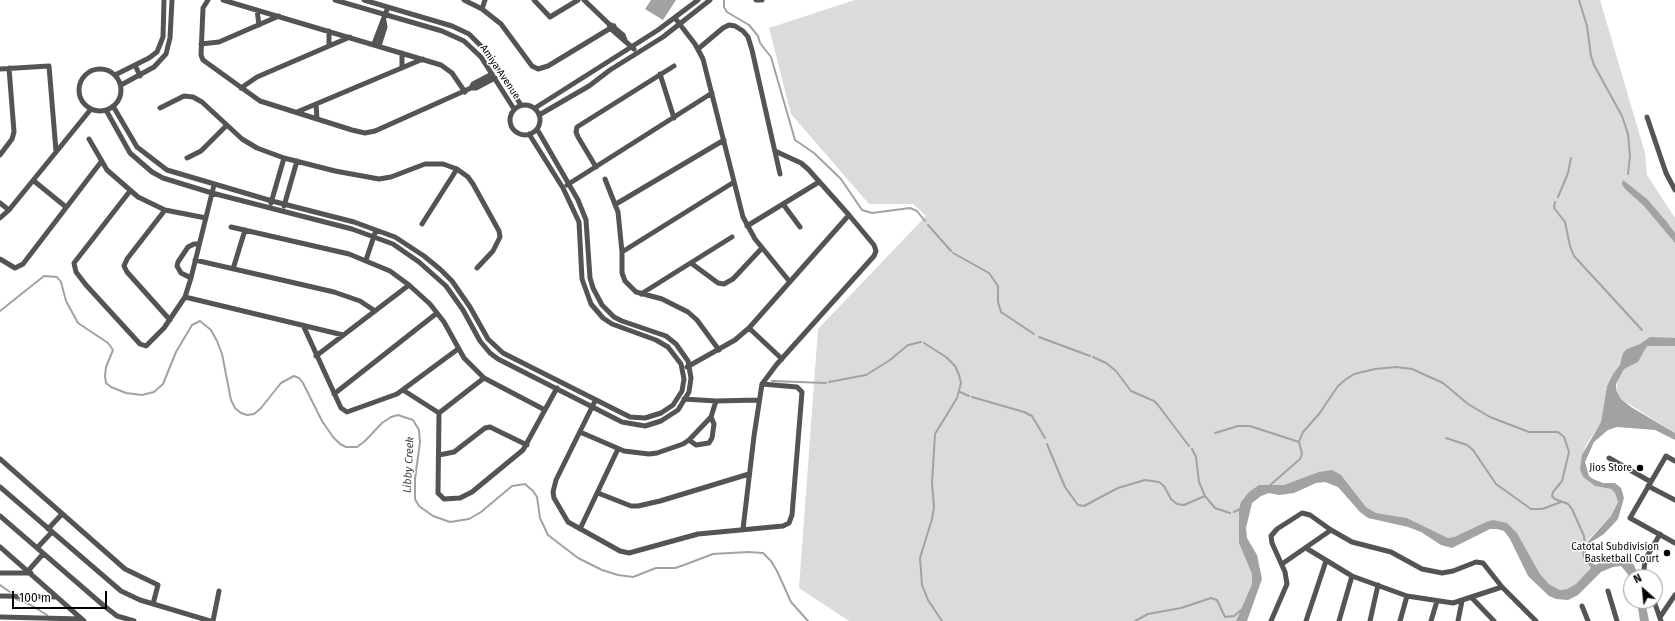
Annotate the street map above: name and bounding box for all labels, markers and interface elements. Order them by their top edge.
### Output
street label: Amiya Avenue [477,42,523,102]
water label: Libby Creek [401,436,417,494]
place label: Jios Store [1589,462,1632,474]
marker: Jios Store [1635,463,1645,473]
place label: Catotal Subdivision Basketball Court [1571,541,1659,564]
marker: Catotal Subdivision Basketball Court [1662,548,1672,558]
north arrow [1623,569,1663,609]
text: N [1632,571,1644,586]
scale bar [14,583,109,609]
text: 100 m [19,591,51,605]

